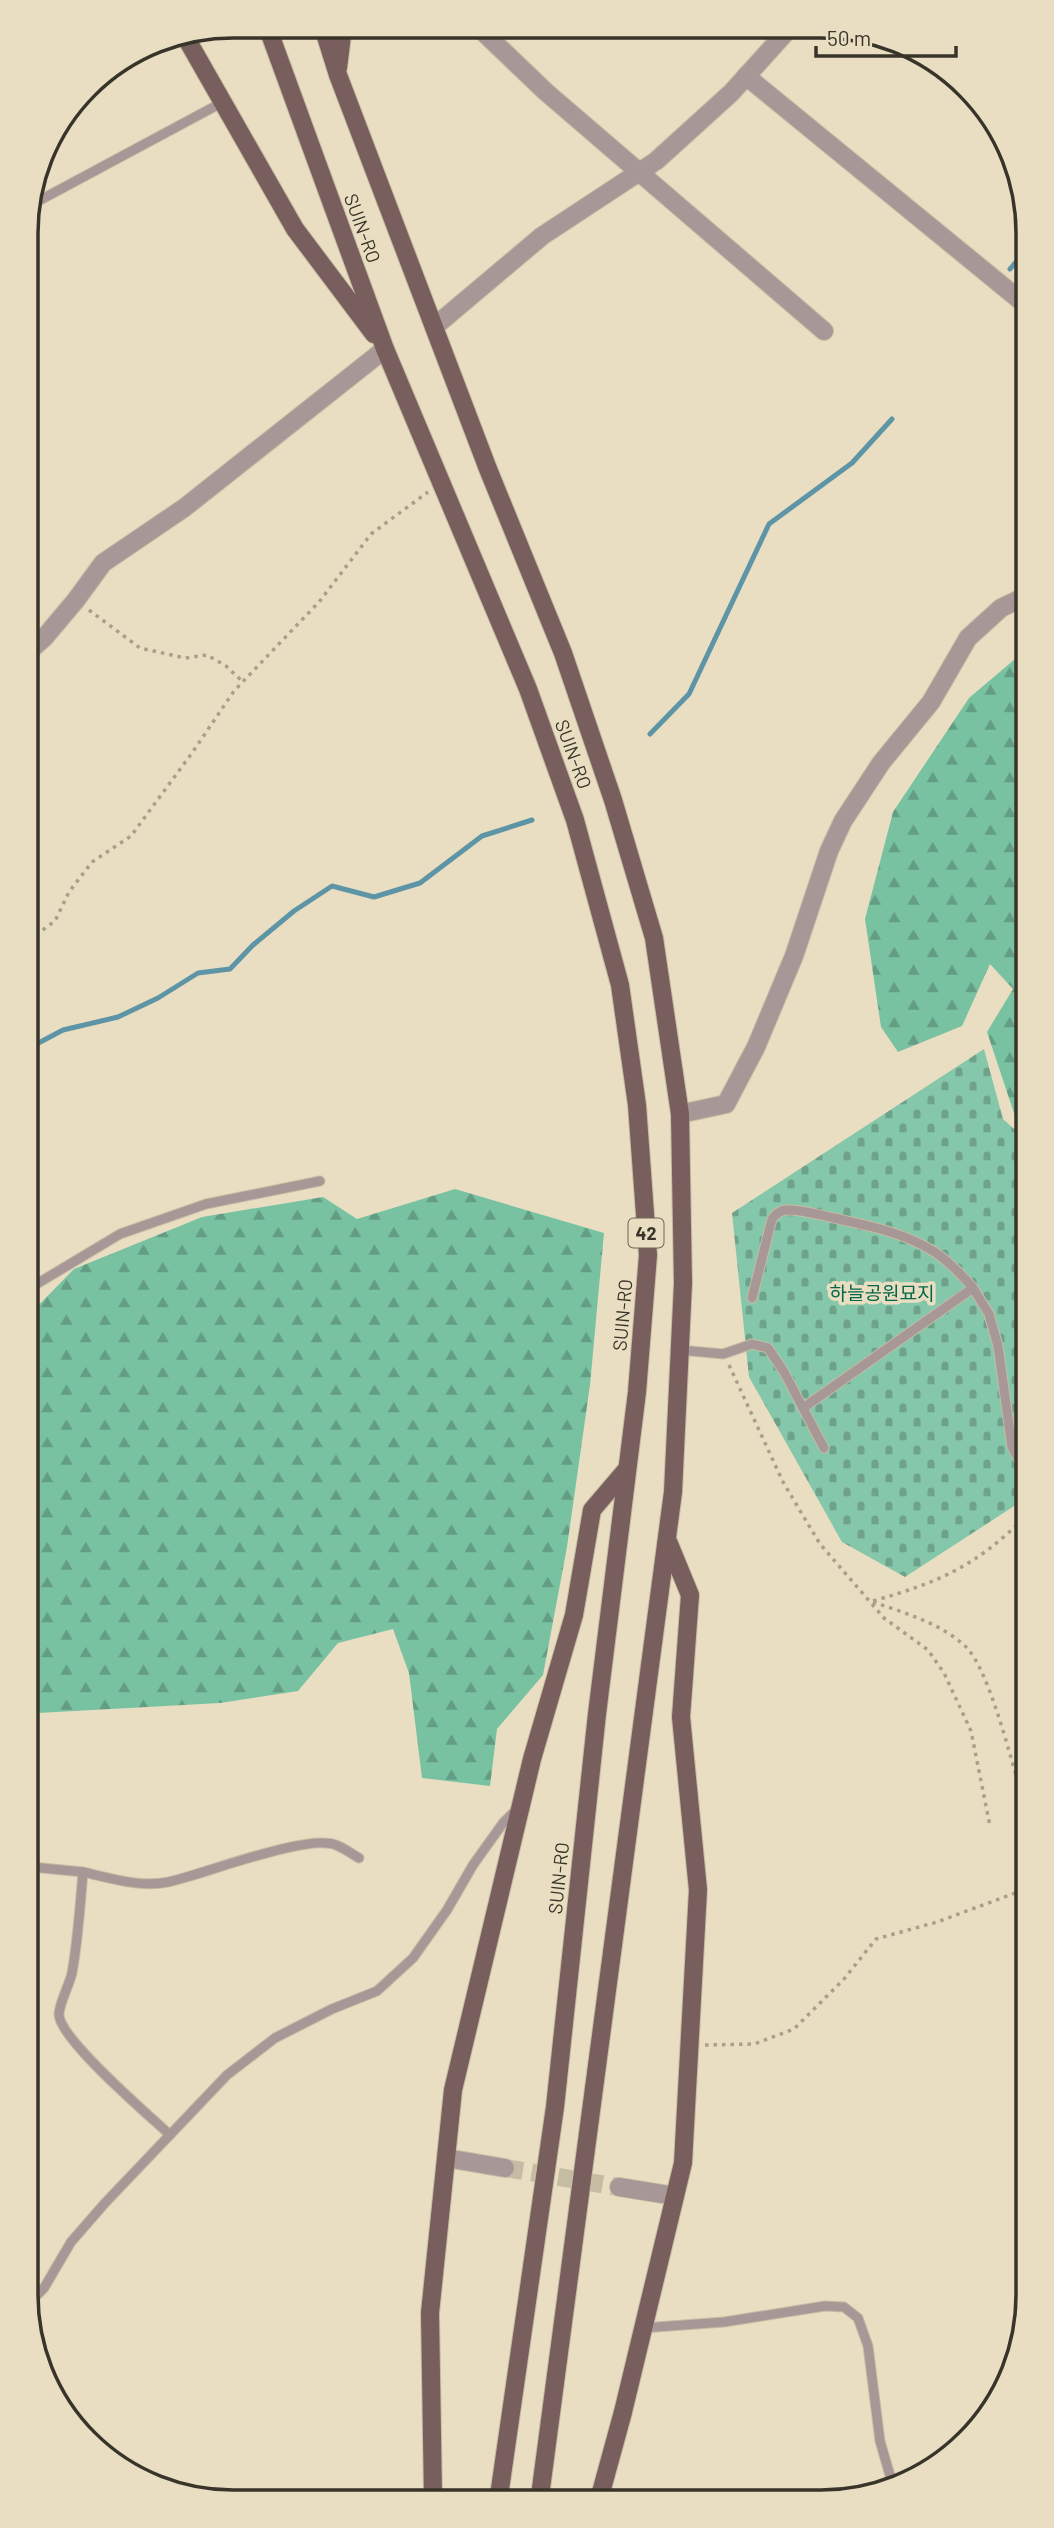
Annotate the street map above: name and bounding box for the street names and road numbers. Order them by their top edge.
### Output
street label: SUIN-RO [340,190,386,266]
street label: SUIN-RO [551,716,597,792]
road number: 42 [628,1218,664,1248]
street label: SUIN-RO [607,1278,637,1352]
street label: SUIN-RO [543,1841,573,1915]

